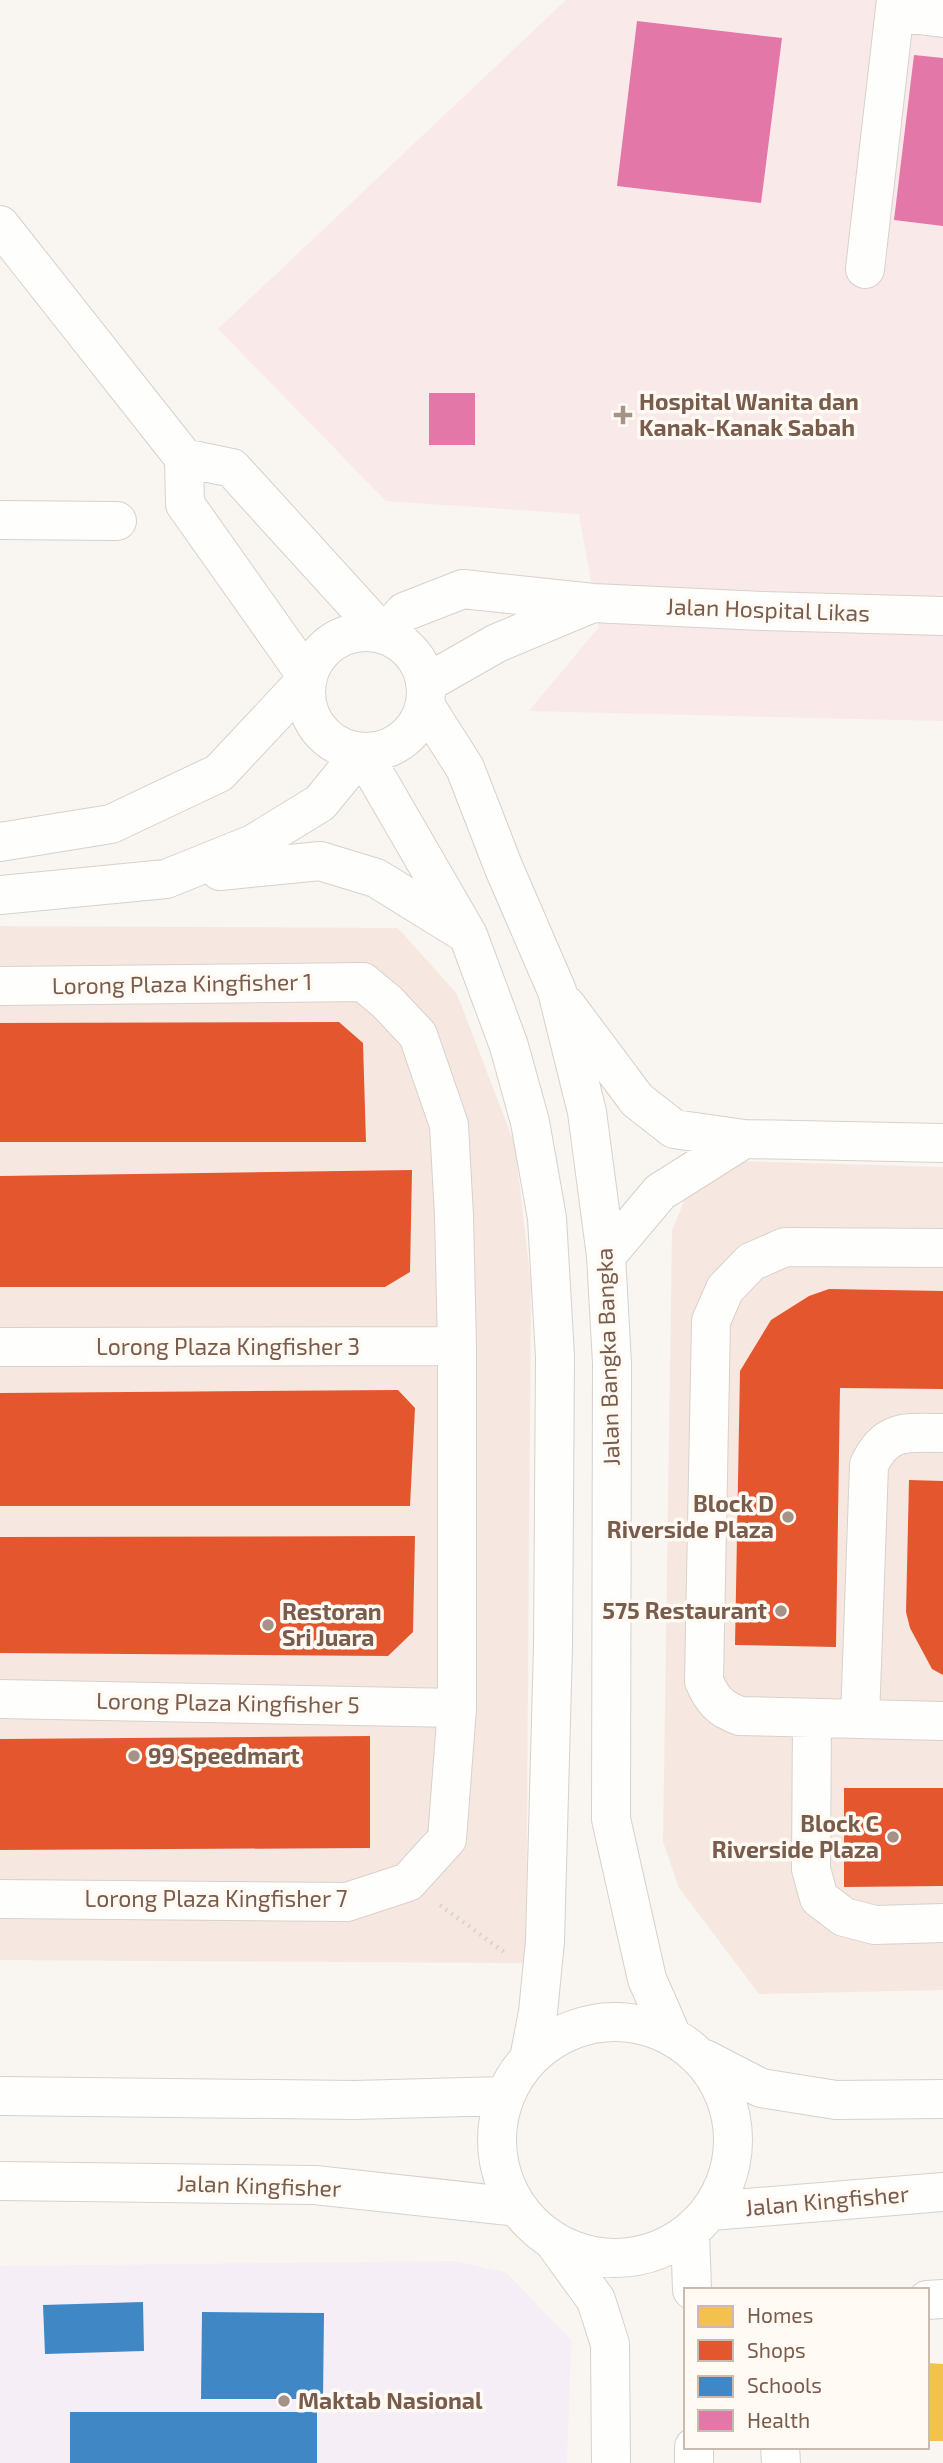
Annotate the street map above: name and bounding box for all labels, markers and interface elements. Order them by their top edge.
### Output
place label: Hospital Wanita dan Kanak-Kanak Sabah [639,387,859,441]
marker: Hospital Wanita dan Kanak-Kanak Sabah [613,405,633,425]
street label: Jalan Hospital Likas [666,591,870,627]
street label: Lorong Plaza Kingfisher 1 [51,967,312,999]
street label: Jalan Bangka Bangka [589,1247,625,1467]
street label: Lorong Plaza Kingfisher 3 [96,1332,360,1360]
place label: Block D Riverside Plaza [607,1489,774,1543]
marker: Block D Riverside Plaza [780,1509,796,1525]
place label: 575 Restaurant [602,1596,767,1624]
place label: Restoran Sri Juara [282,1597,382,1651]
marker: 575 Restaurant [773,1603,789,1619]
marker: Restoran Sri Juara [260,1617,276,1633]
street label: Lorong Plaza Kingfisher 5 [96,1686,360,1718]
place label: 99 Speedmart [148,1741,300,1769]
marker: 99 Speedmart [126,1748,142,1764]
place label: Block C Riverside Plaza [712,1809,879,1863]
marker: Block C Riverside Plaza [885,1829,901,1845]
street label: Lorong Plaza Kingfisher 7 [84,1884,348,1912]
street label: Jalan Kingfisher [176,2168,342,2202]
street label: Jalan Kingfisher [744,2179,910,2221]
legend [684,2288,929,2449]
text: Homes [747,2302,813,2327]
text: Shops [747,2337,806,2362]
text: Schools [747,2372,822,2397]
place label: Maktab Nasional [298,2386,483,2414]
marker: Maktab Nasional [276,2393,292,2409]
text: Health [747,2407,810,2432]

